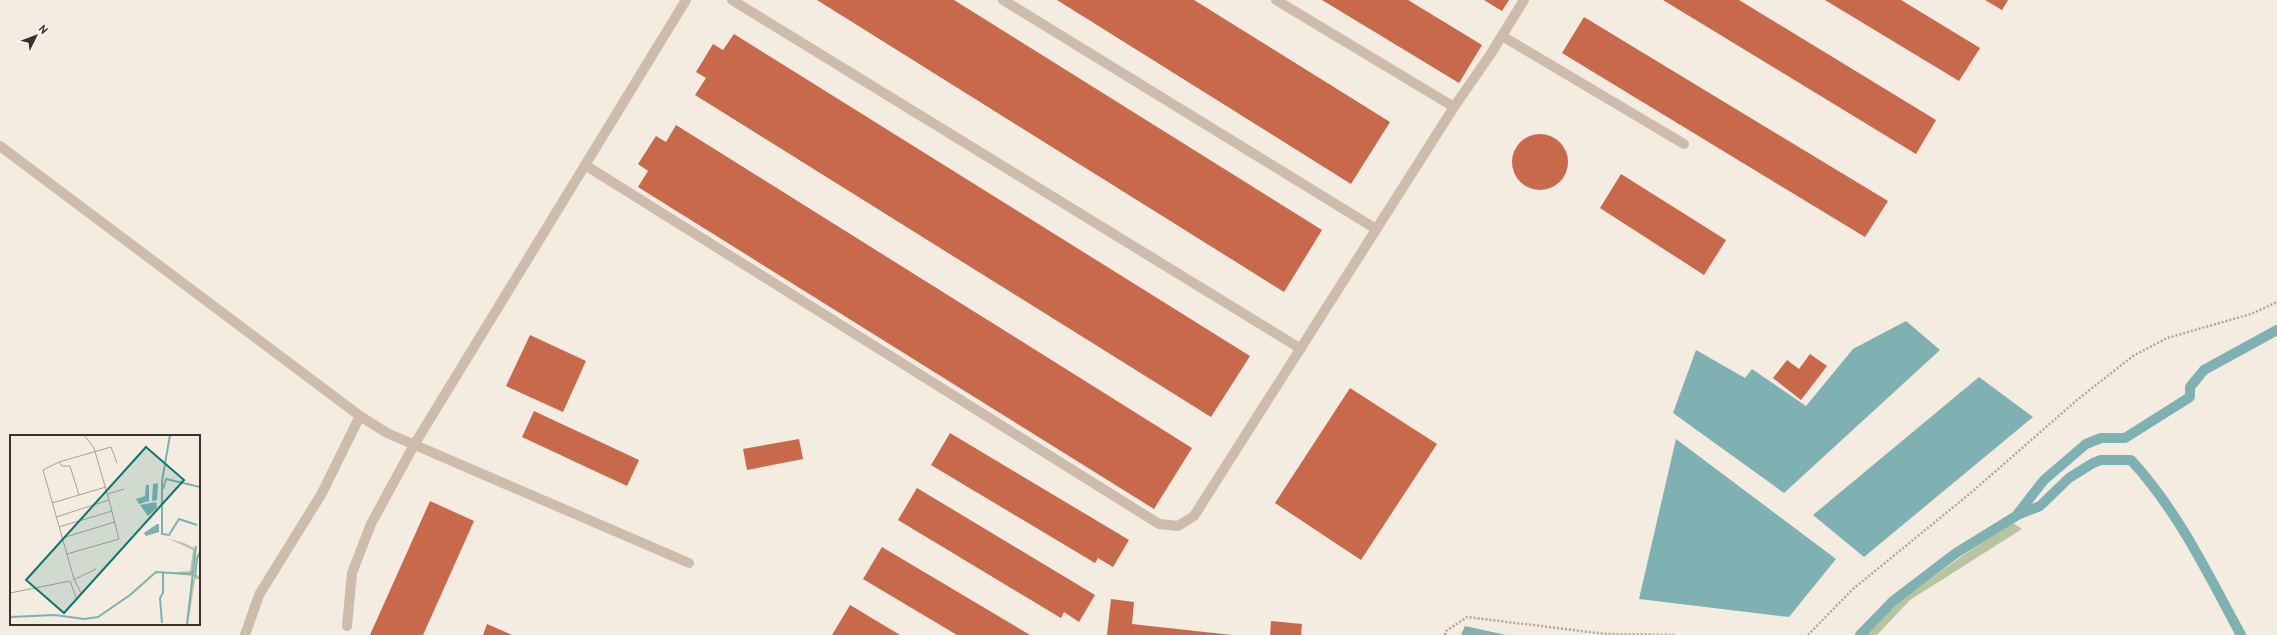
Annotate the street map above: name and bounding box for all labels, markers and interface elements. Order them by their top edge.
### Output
north arrow [16,16,56,56]
text: N [36,22,51,37]
inset map [10,435,200,625]

